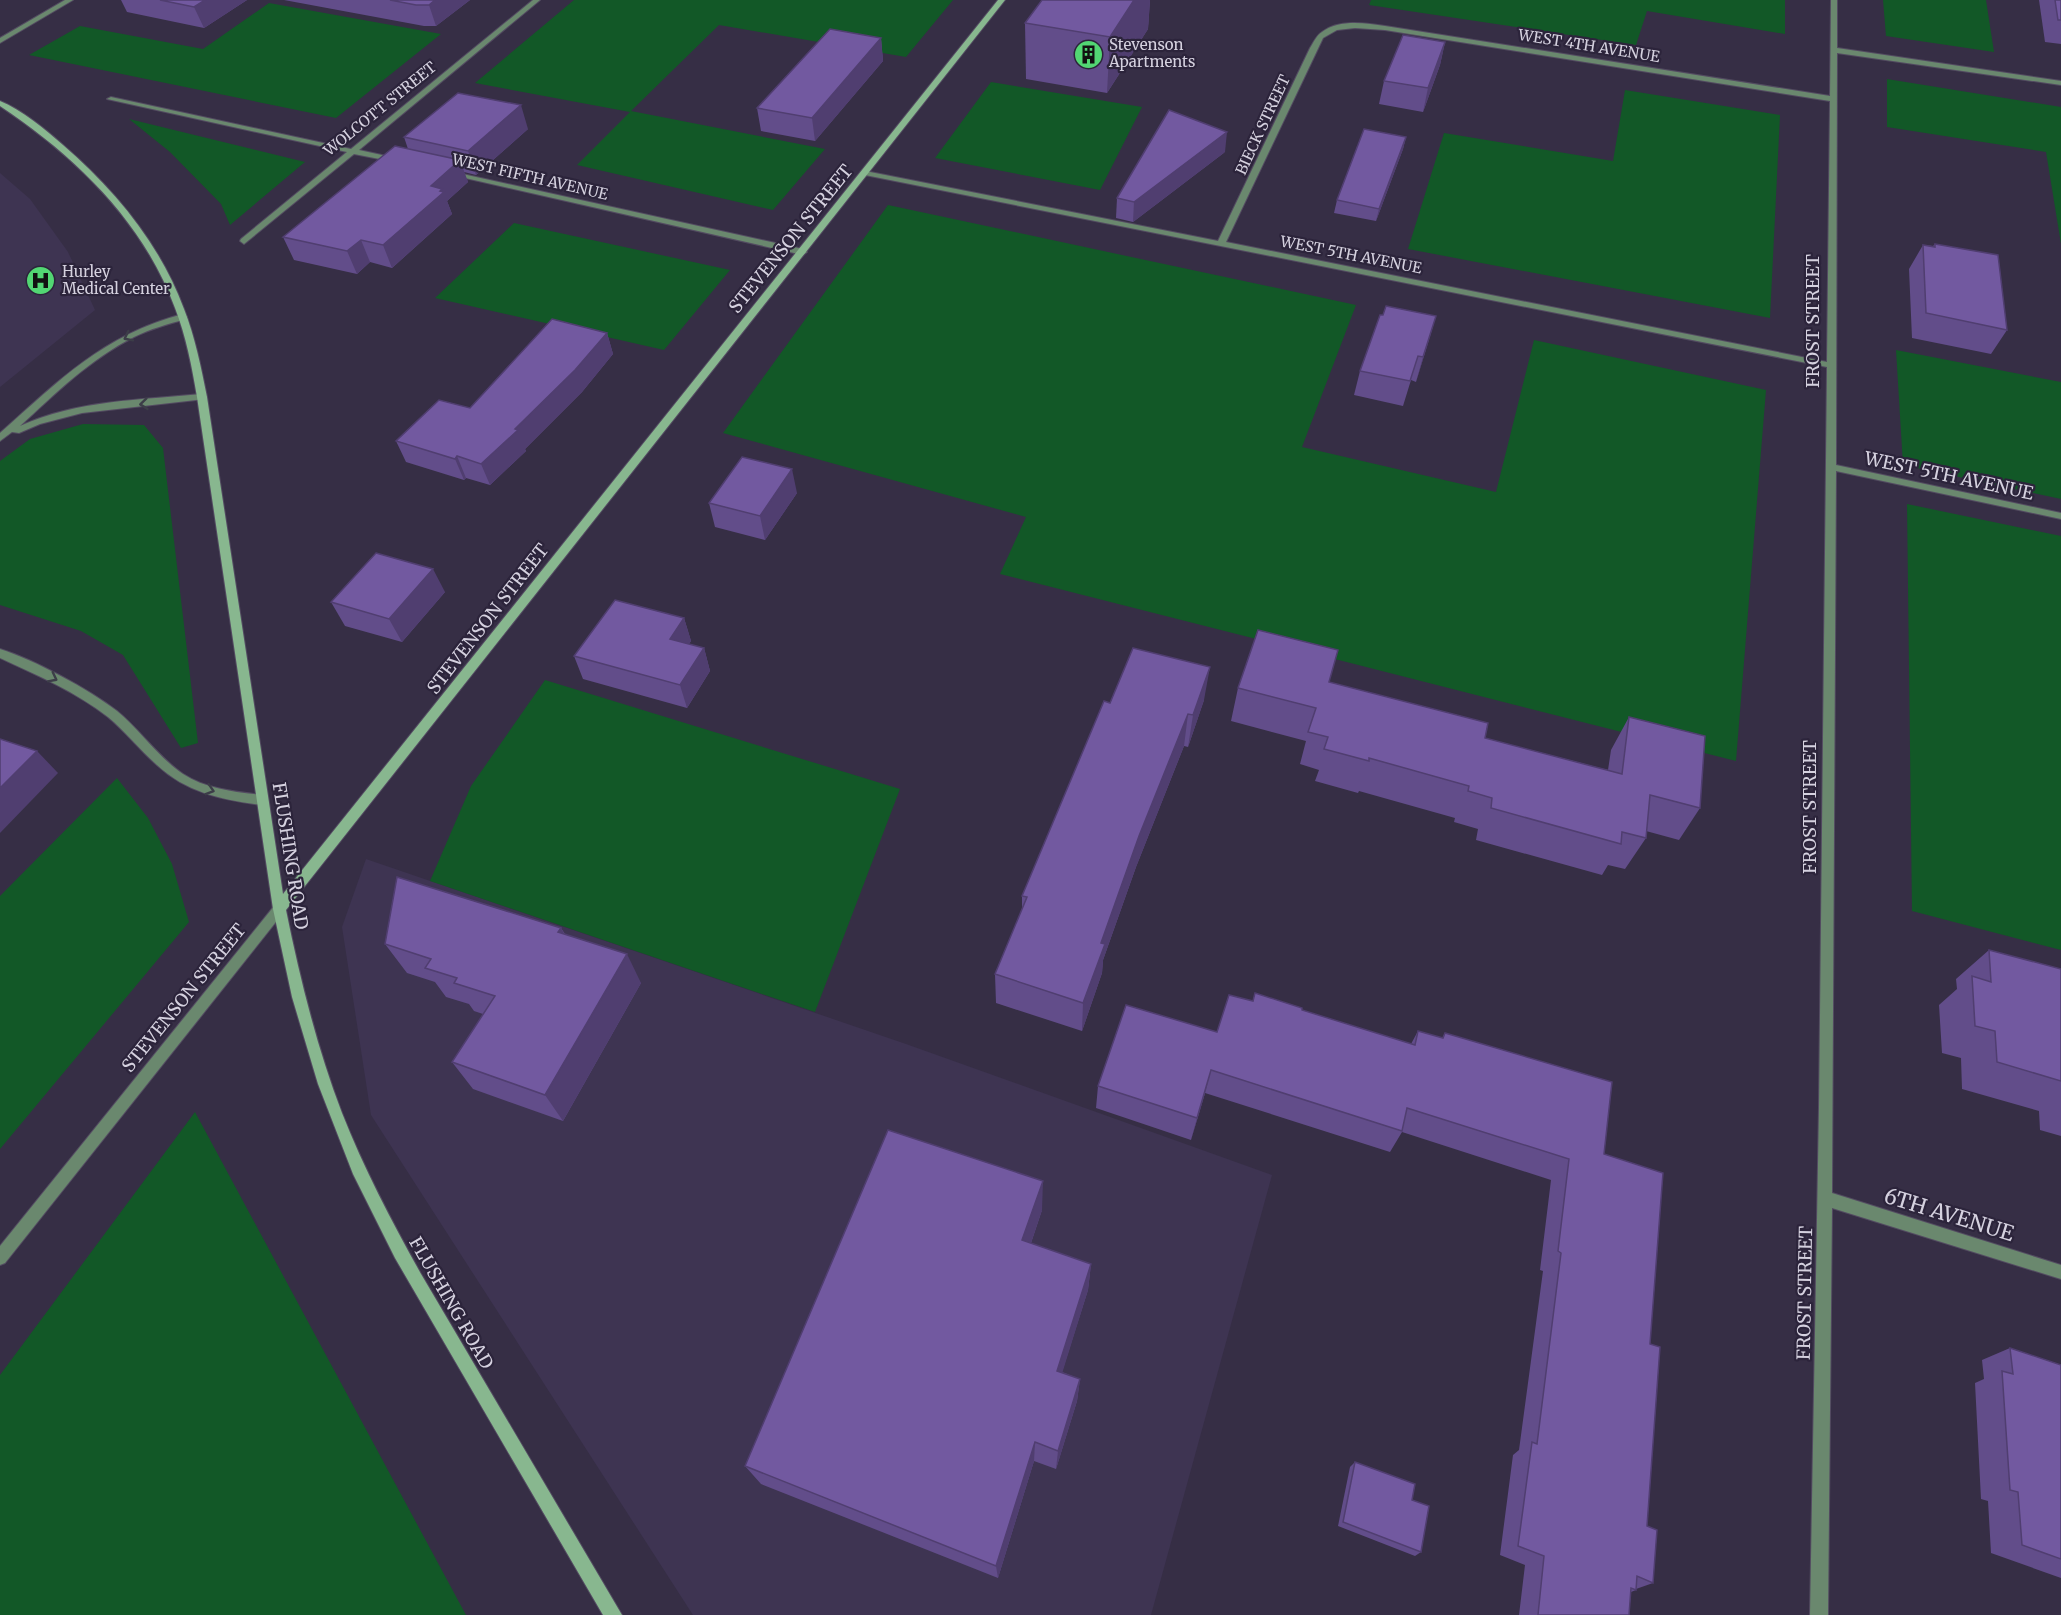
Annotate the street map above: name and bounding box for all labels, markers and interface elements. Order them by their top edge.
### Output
street label: WEST 4TH AVENUE [1516,25,1662,66]
place label: Stevenson Apartments [1108,35,1195,71]
building icon: Stevenson Apartments [1072,38,1104,70]
street label: WOLCOTT STREET [319,57,440,160]
street label: BIECK STREET [1231,71,1294,178]
street label: WEST FIFTH AVENUE [449,149,610,204]
street label: STEVENSON STREET [724,159,858,318]
street label: WEST 5TH AVENUE [1278,231,1424,278]
street label: FROST STREET [1801,253,1824,388]
place label: Hurley Medical Center [62,262,170,298]
hospital icon: Hurley Medical Center [25,265,57,297]
one-way arrow [124,330,134,341]
one-way arrow [140,397,149,410]
street label: WEST 5TH AVENUE [1862,446,2036,505]
street label: STEVENSON STREET [422,539,554,698]
one-way arrow [46,671,57,682]
street label: FROST STREET [1798,739,1821,874]
street label: FLUSHING ROAD [268,781,313,931]
one-way arrow [204,783,215,795]
street label: STEVENSON STREET [117,918,251,1077]
street label: 6TH AVENUE [1881,1182,2018,1247]
street label: FROST STREET [1792,1225,1817,1360]
street label: FLUSHING ROAD [404,1233,499,1373]

